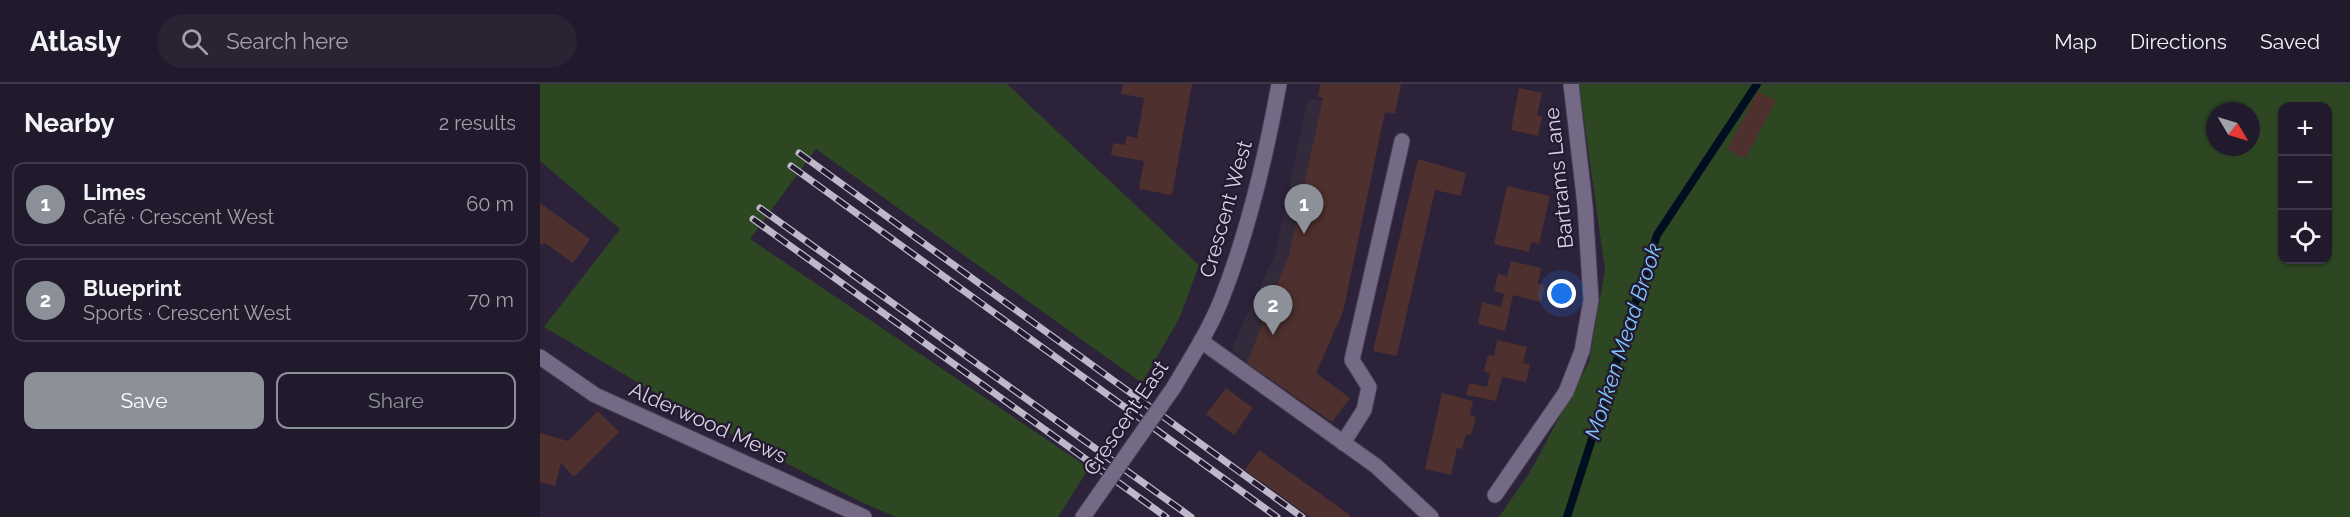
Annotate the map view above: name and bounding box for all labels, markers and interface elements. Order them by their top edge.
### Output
search box [157,14,577,68]
text: Atlasly [30,25,121,58]
icon: search [178,25,211,58]
text: Search here [226,28,348,54]
text: Map [2054,29,2097,54]
text: Directions [2130,29,2227,54]
text: Saved [2260,29,2320,54]
north arrow [2206,102,2260,156]
map controls [2278,102,2332,264]
button: + [2278,102,2332,156]
street label: Bartrams Lane [1539,106,1578,250]
text: Nearby [24,108,114,138]
text: 2 results [439,111,516,135]
street label: Crescent West [1194,137,1257,280]
button: − [2278,156,2332,210]
text: Limes [83,179,146,205]
pin: 1 [1284,184,1323,234]
text: 1 [41,192,50,216]
text: 60 m [466,192,514,216]
text: Café · Crescent West [83,205,274,229]
button: locate [2278,210,2332,264]
water label: Monken Mead Brook [1579,240,1667,442]
text: Blueprint [83,275,181,301]
your location [1547,279,1576,308]
pin: 2 [1254,286,1292,335]
text: 2 [40,288,51,312]
text: 70 m [468,288,514,312]
text: Sports · Crescent West [83,301,292,325]
street label: Crescent East [1078,355,1173,480]
button: Save [24,372,264,429]
button: Share [276,372,516,429]
street label: Alderwood Mews [625,377,791,469]

